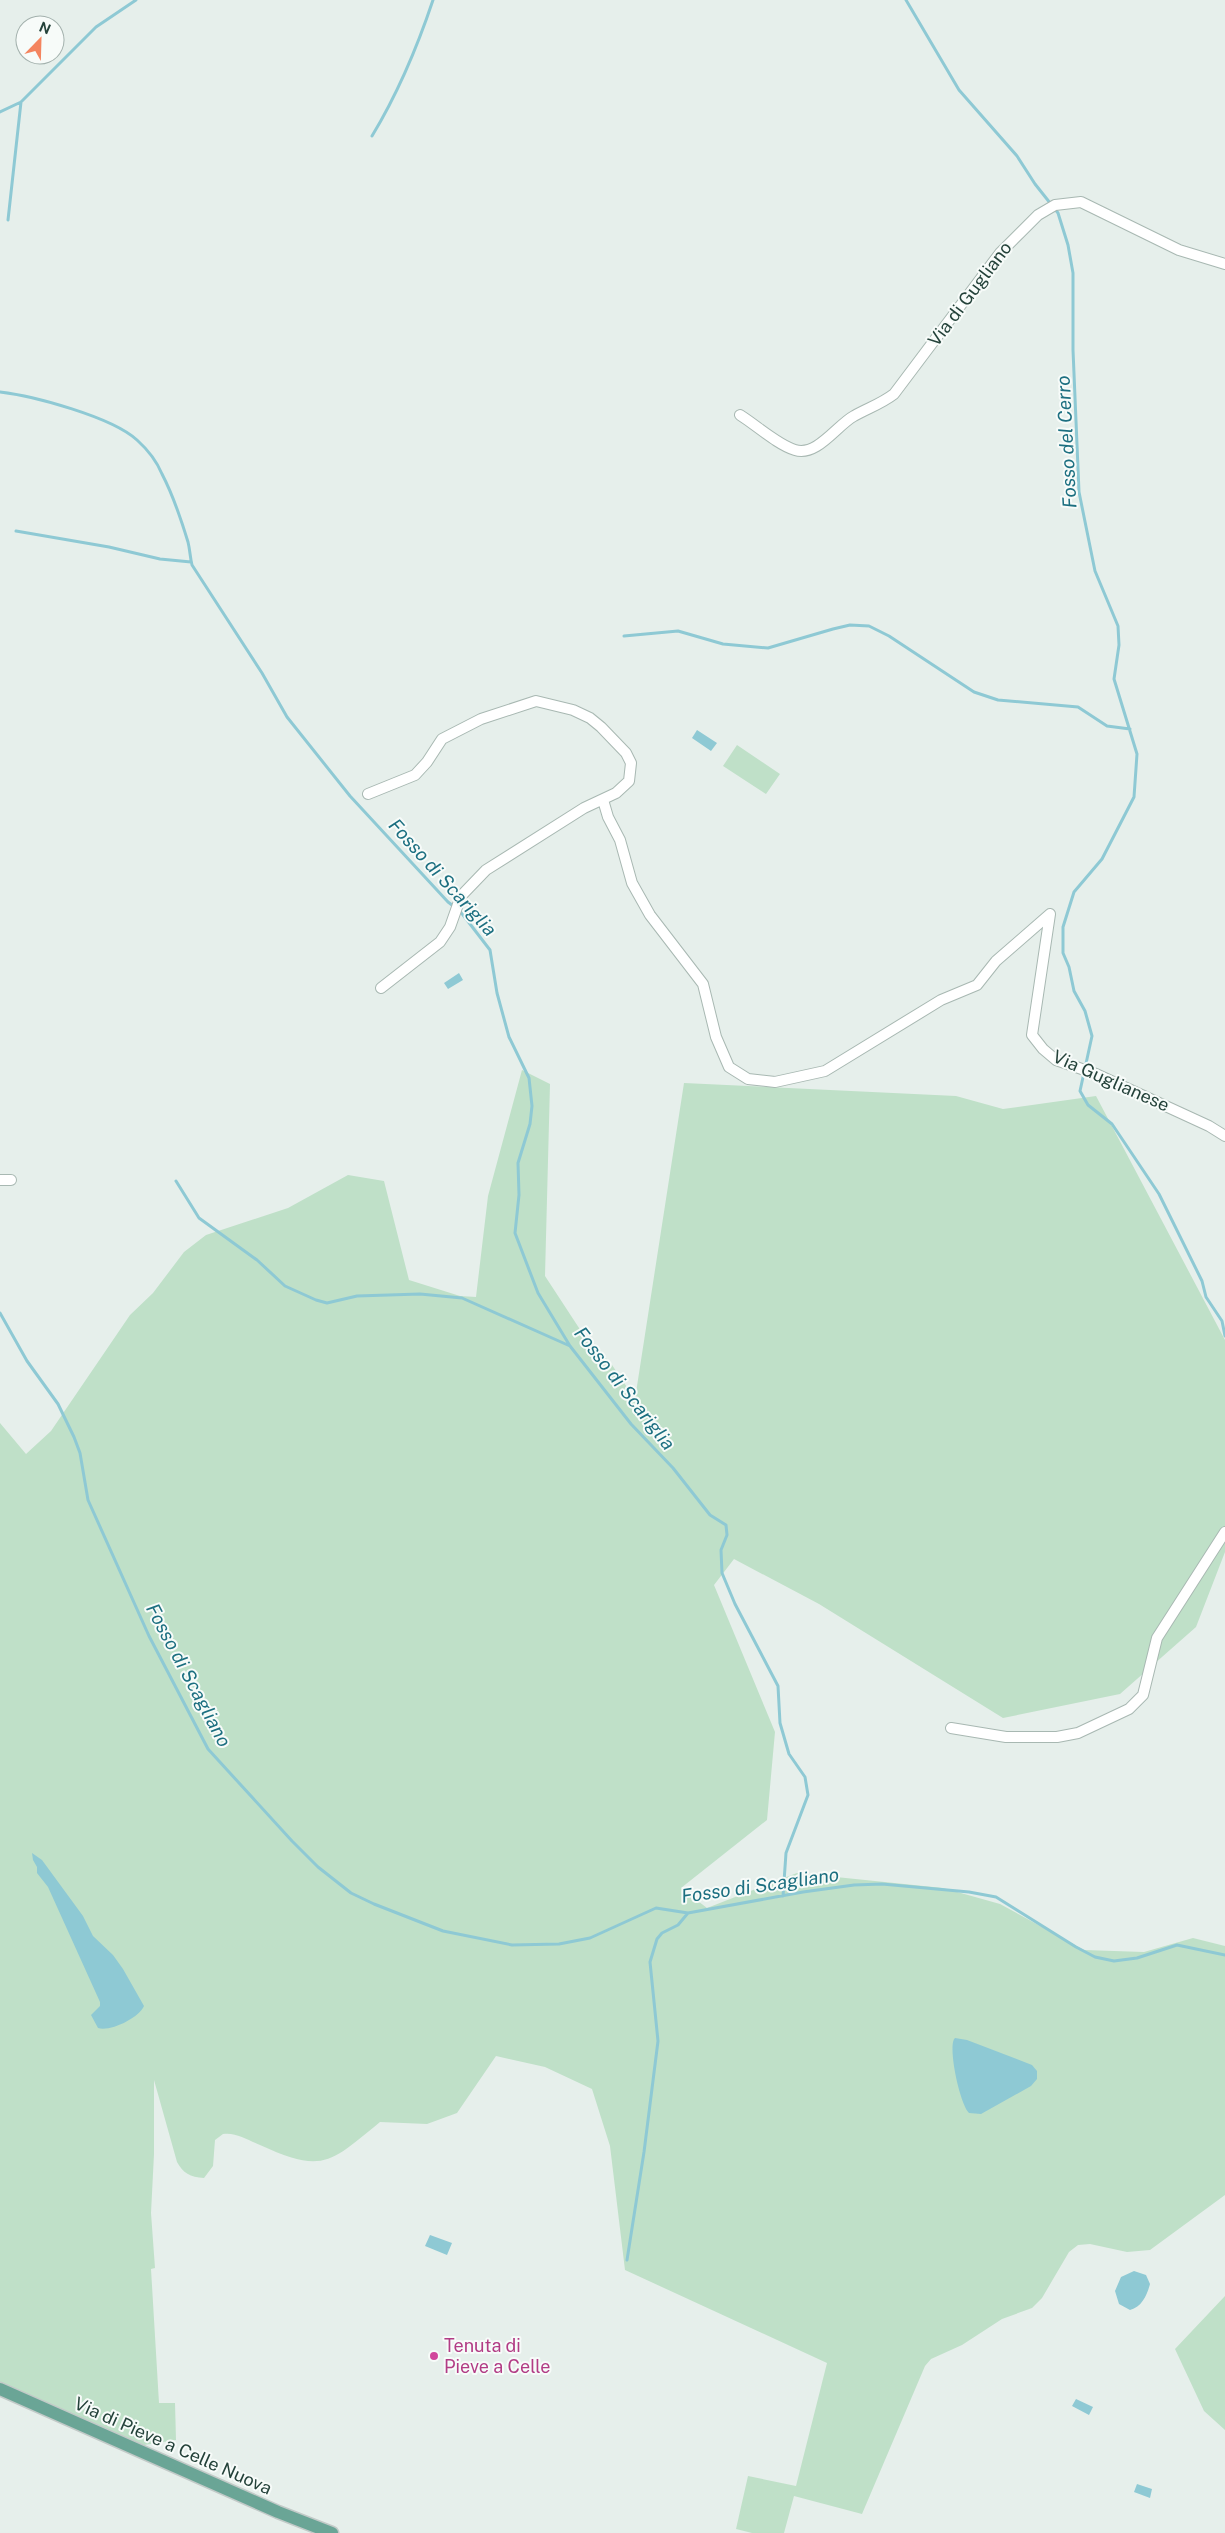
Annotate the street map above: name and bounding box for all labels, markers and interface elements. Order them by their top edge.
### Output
north arrow [15,15,65,65]
text: N [37,19,53,38]
street label: Via di Gugliano [923,237,1016,350]
water label: Fosso del Cerro [1052,375,1080,509]
water label: Fosso di Scariglia [385,814,501,940]
street label: Via Guglianese [1050,1045,1173,1116]
water label: Fosso di Scariglia [570,1322,680,1454]
water label: Fosso di Scagliano [142,1600,236,1750]
water label: Fosso di Scagliano [680,1863,840,1907]
place label: Tenuta di Pieve a Celle [444,2335,551,2377]
marker: Tenuta di Pieve a Celle [428,2350,440,2362]
street label: Via di Pieve a Celle Nuova [71,2392,275,2499]

